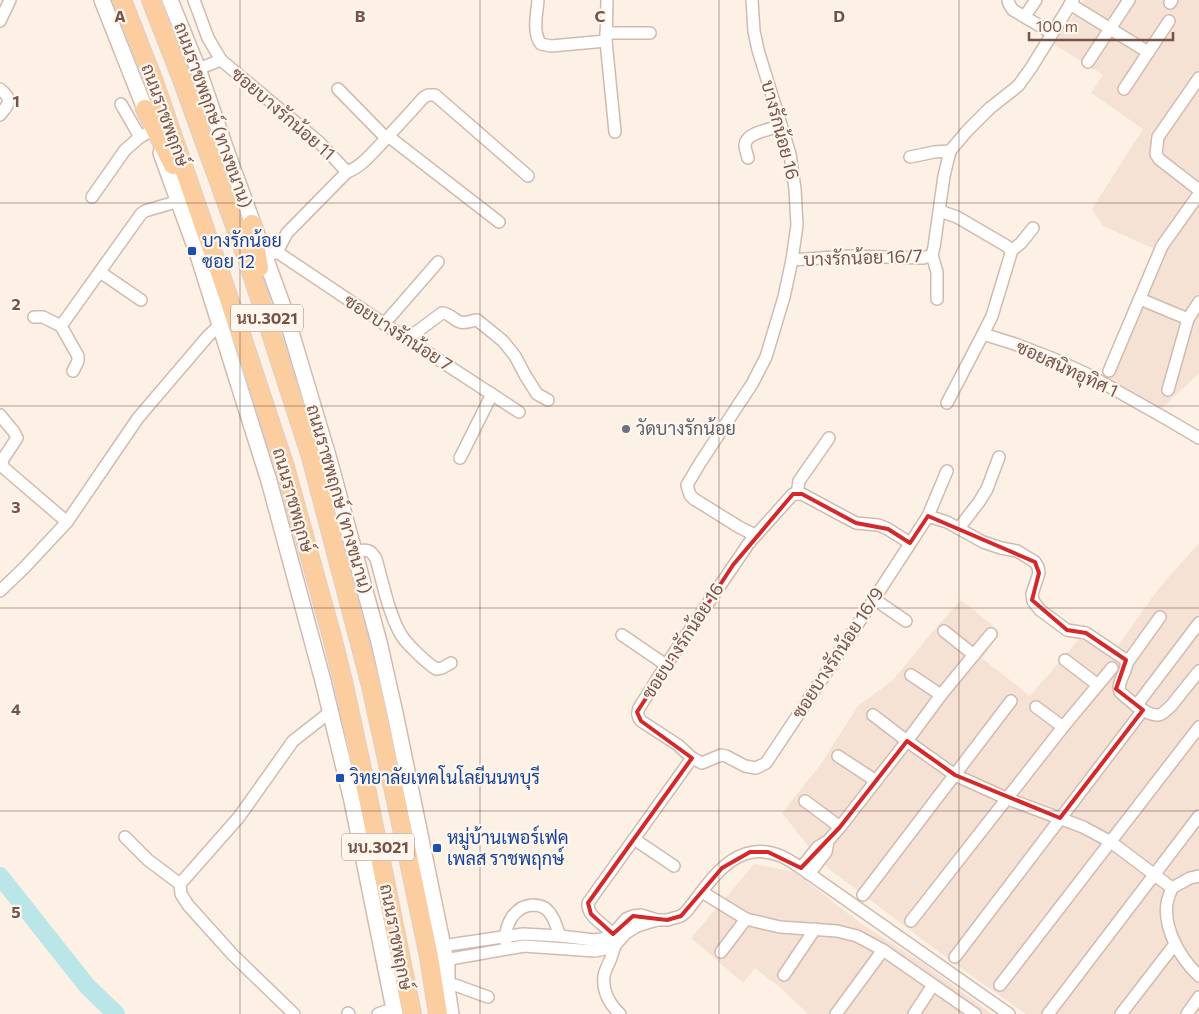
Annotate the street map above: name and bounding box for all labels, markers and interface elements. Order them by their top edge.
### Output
text: A [114,6,126,25]
text: B [355,6,366,25]
text: C [595,6,606,25]
text: D [833,6,845,25]
scale bar [1029,10,1173,42]
text: 100 m [1036,17,1078,35]
street label: ถนนราชพฤกษ์ (ทางขนาน) [169,18,259,211]
street label: ถนนราชพฤกษ์ [136,60,196,170]
street label: ซอยบางรักน้อย 11 [227,62,340,164]
street label: บางรักน้อย 16 [757,78,805,182]
text: 1 [12,91,20,110]
place label: บางรักน้อย ซอย 12 [202,229,282,272]
street label: บางรักน้อย 16/7 [803,244,923,270]
marker: บางรักน้อย ซอย 12 [186,245,198,257]
street label: ซอยบางรักน้อย 7 [340,289,457,375]
text: 2 [11,294,21,313]
road number: นบ.3021 [231,304,303,332]
street label: ซอยสนิทอุทิศ 1 [1012,335,1122,403]
street label: ถนนราชพฤกษ์ (ทางขนาน) [301,401,379,596]
place label: วัดบางรักน้อย [636,417,736,439]
marker: วัดบางรักน้อย [620,423,632,435]
street label: ถนนราชพฤกษ์ [268,445,321,556]
text: 3 [11,497,21,516]
street label: ซอยบางรักน้อย 16 [636,578,728,703]
street label: ซอยบางรักน้อย 16/9 [787,583,888,722]
text: 4 [11,699,21,718]
place label: วิทยาลัยเทคโนโลยีนนทบุรี [349,765,540,790]
marker: วิทยาลัยเทคโนโลยีนนทบุรี [334,772,346,784]
place label: หมู่บ้านเพอร์เฟค เพลส ราชพฤกษ์ [447,825,569,870]
road number: นบ.3021 [342,834,414,860]
marker: หมู่บ้านเพอร์เฟค เพลส ราชพฤกษ์ [431,842,443,854]
street label: ถนนราชพฤกษ์ [375,882,419,993]
text: 5 [11,902,21,921]

